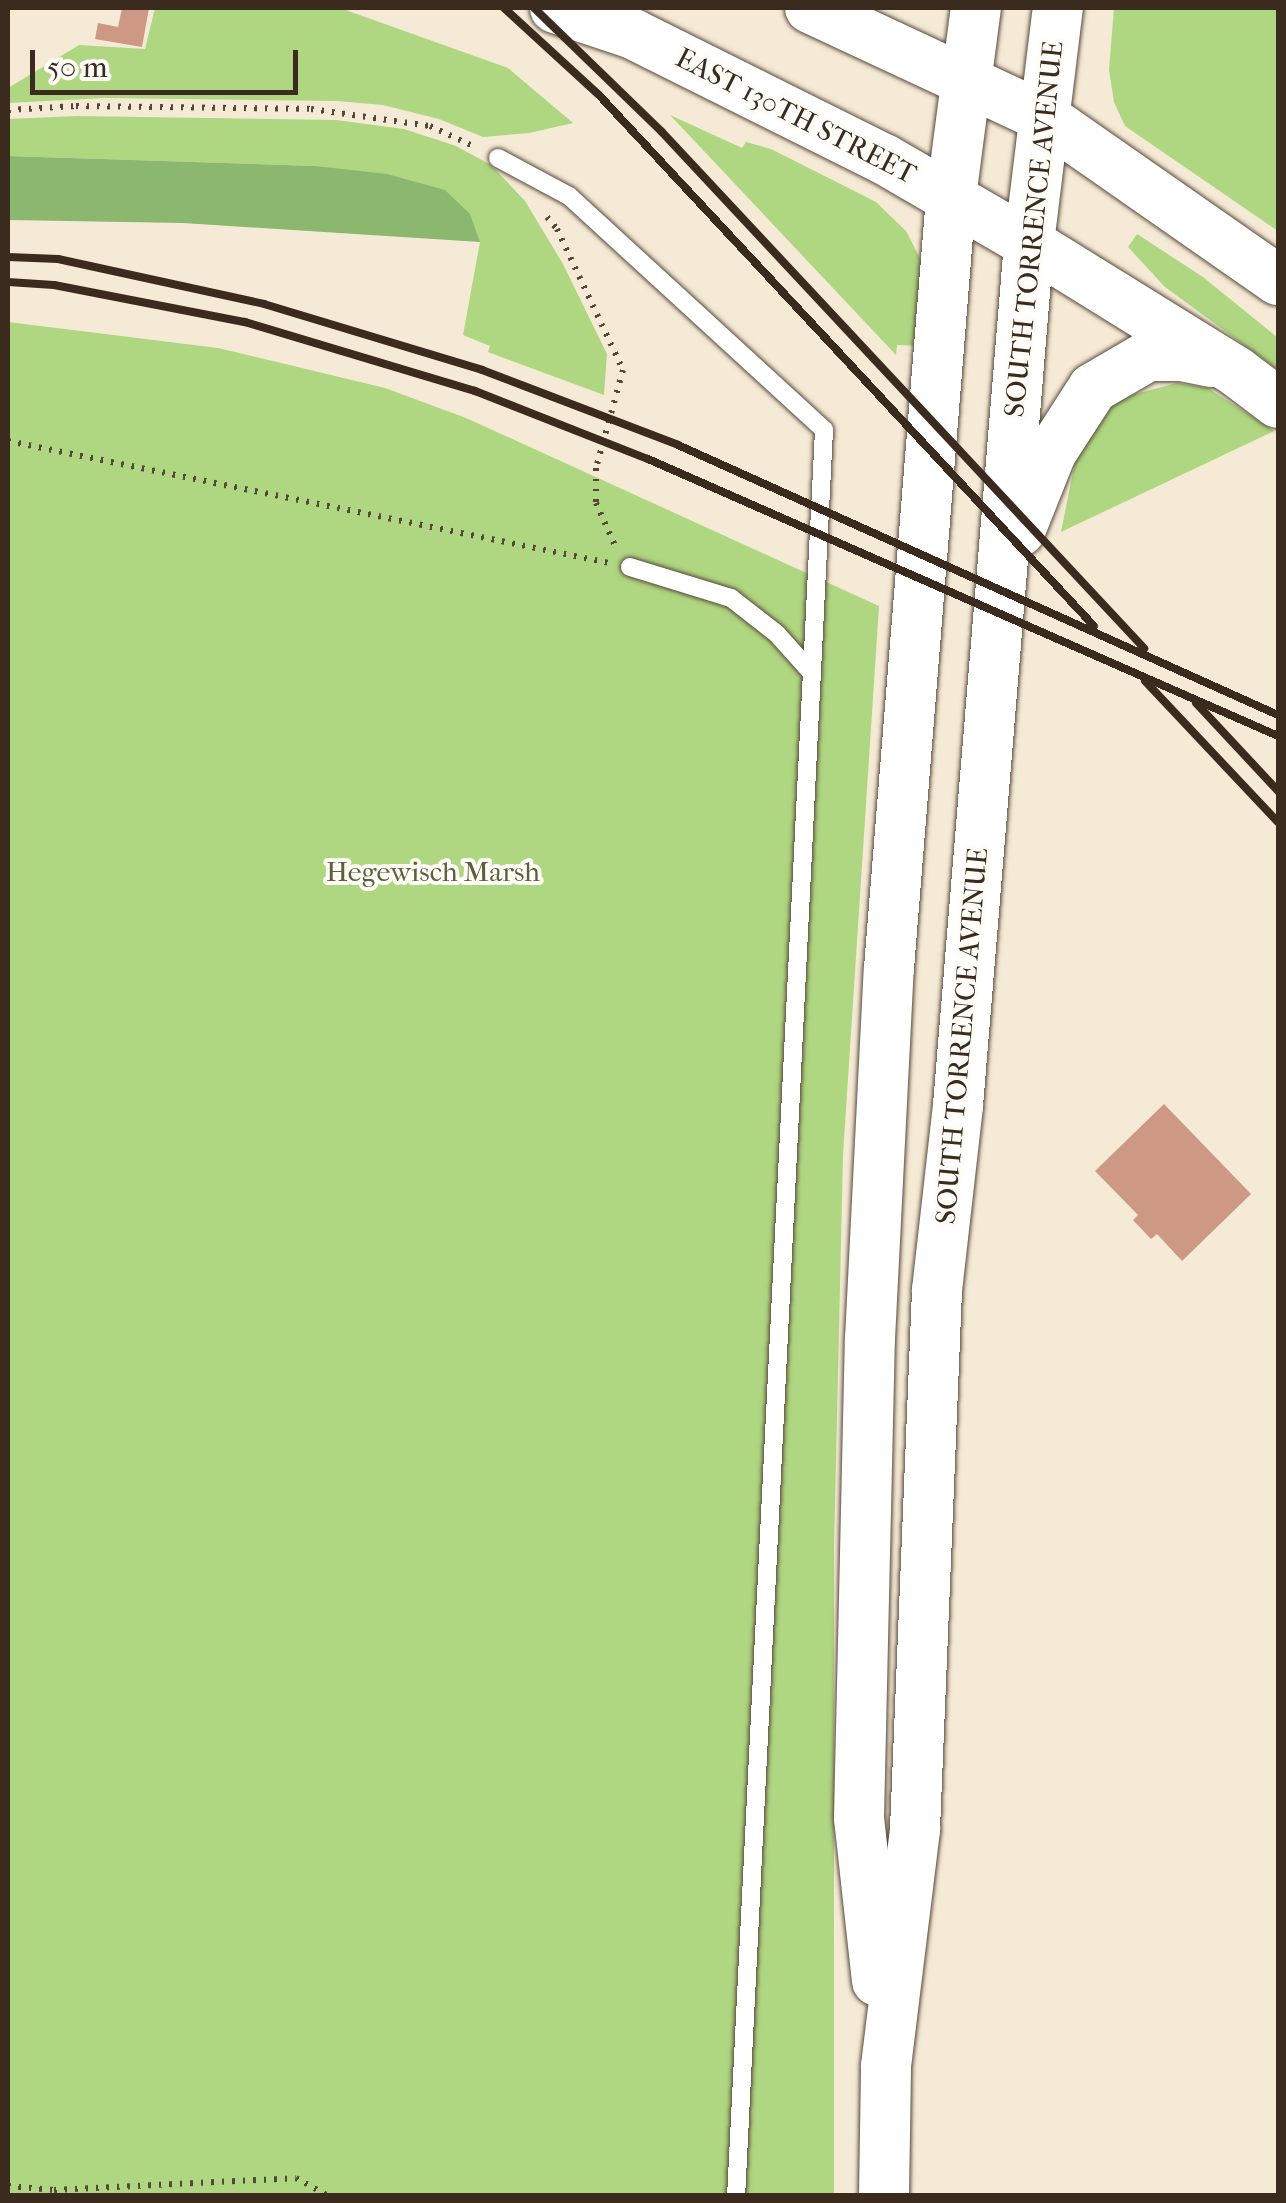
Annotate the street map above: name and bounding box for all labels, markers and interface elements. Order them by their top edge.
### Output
scale bar [35,30,302,92]
street label: SOUTH TORRENCE AVENUE [998,39,1070,419]
street label: EAST 130TH STREET [670,41,922,191]
text: 50 m [47,50,108,85]
street label: SOUTH TORRENCE AVENUE [929,846,995,1226]
park label: Hegewisch Marsh [326,855,540,889]

